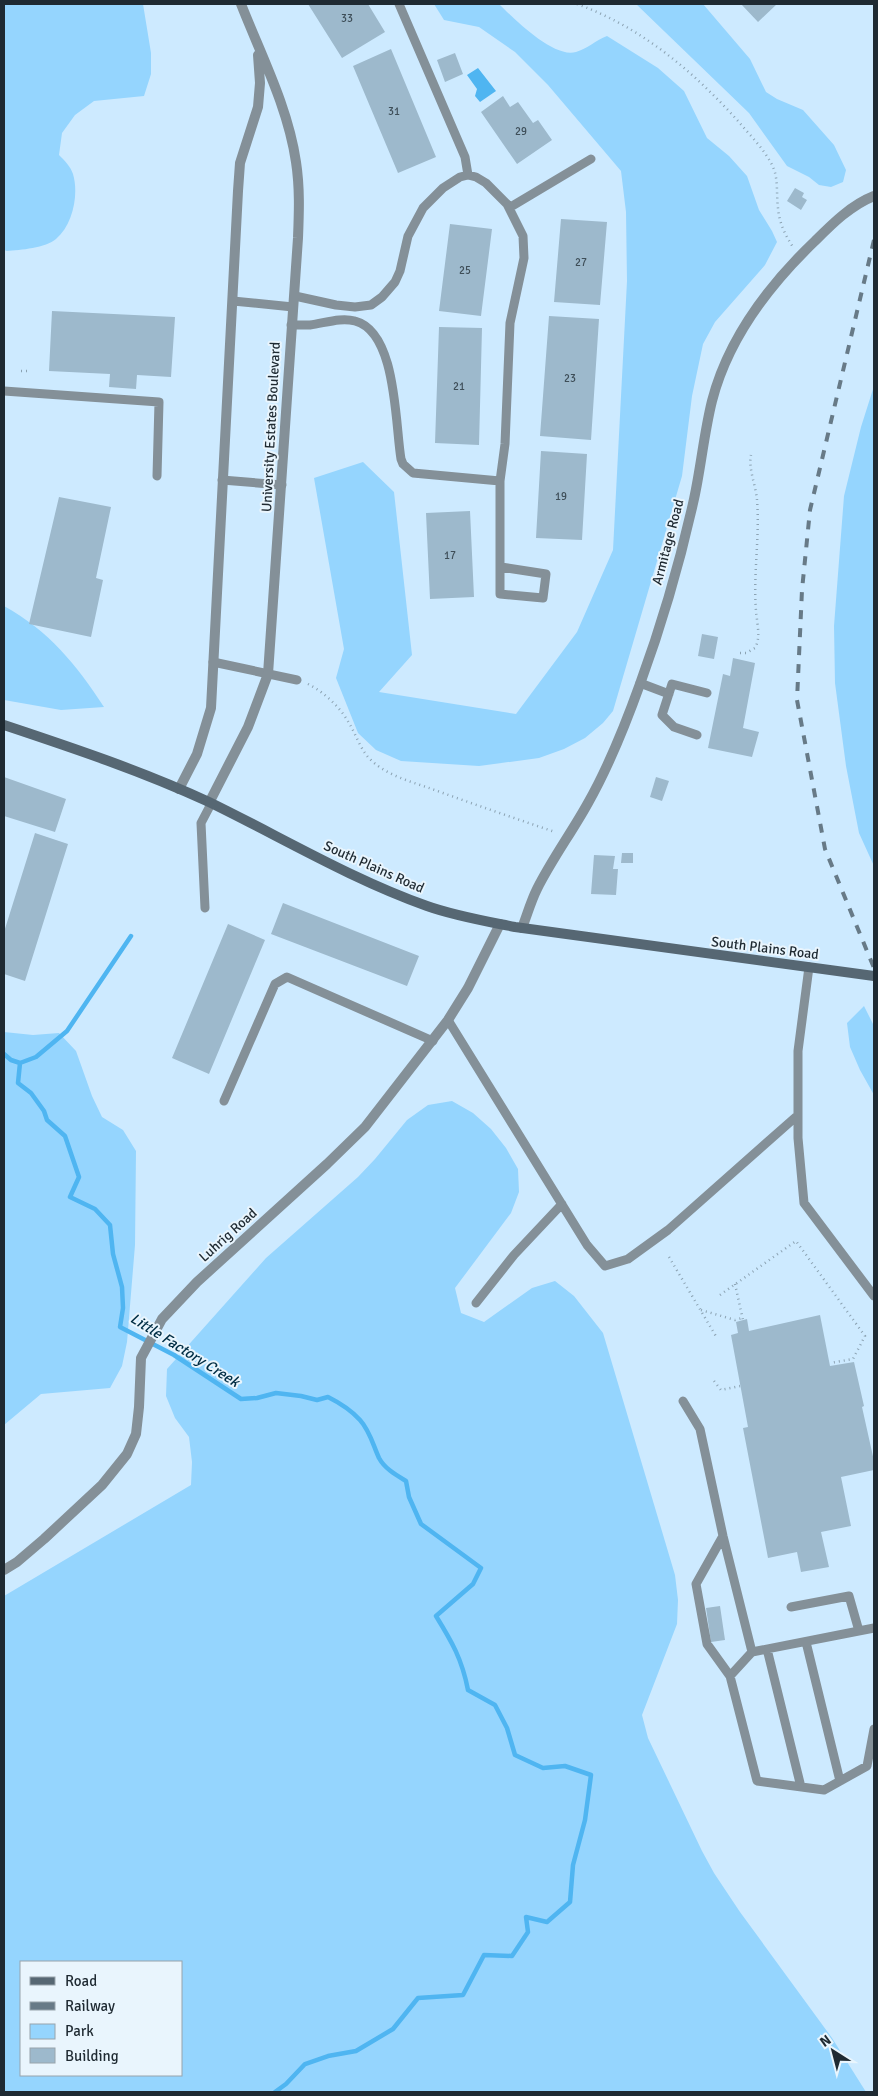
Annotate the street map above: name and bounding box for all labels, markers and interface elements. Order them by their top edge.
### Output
house number: 33 [341,12,353,25]
house number: 31 [388,105,400,118]
house number: 29 [515,125,527,138]
house number: 27 [575,256,587,269]
house number: 25 [459,264,471,277]
street label: University Estates Boulevard [258,341,284,513]
house number: 23 [564,372,576,385]
house number: 21 [453,380,465,393]
house number: 19 [555,490,567,503]
street label: Armitage Road [648,497,688,587]
house number: 17 [444,549,456,562]
street label: South Plains Road [321,837,427,897]
street label: South Plains Road [710,933,820,963]
street label: Luhrig Road [196,1205,260,1265]
water label: Little Factory Creek [127,1309,244,1392]
legend [20,1961,182,2076]
text: Road [65,1972,97,1990]
text: Railway [65,1997,115,2015]
text: Park [65,2022,94,2040]
north arrow [808,2026,858,2076]
text: N [817,2031,835,2051]
text: Building [65,2047,119,2065]

